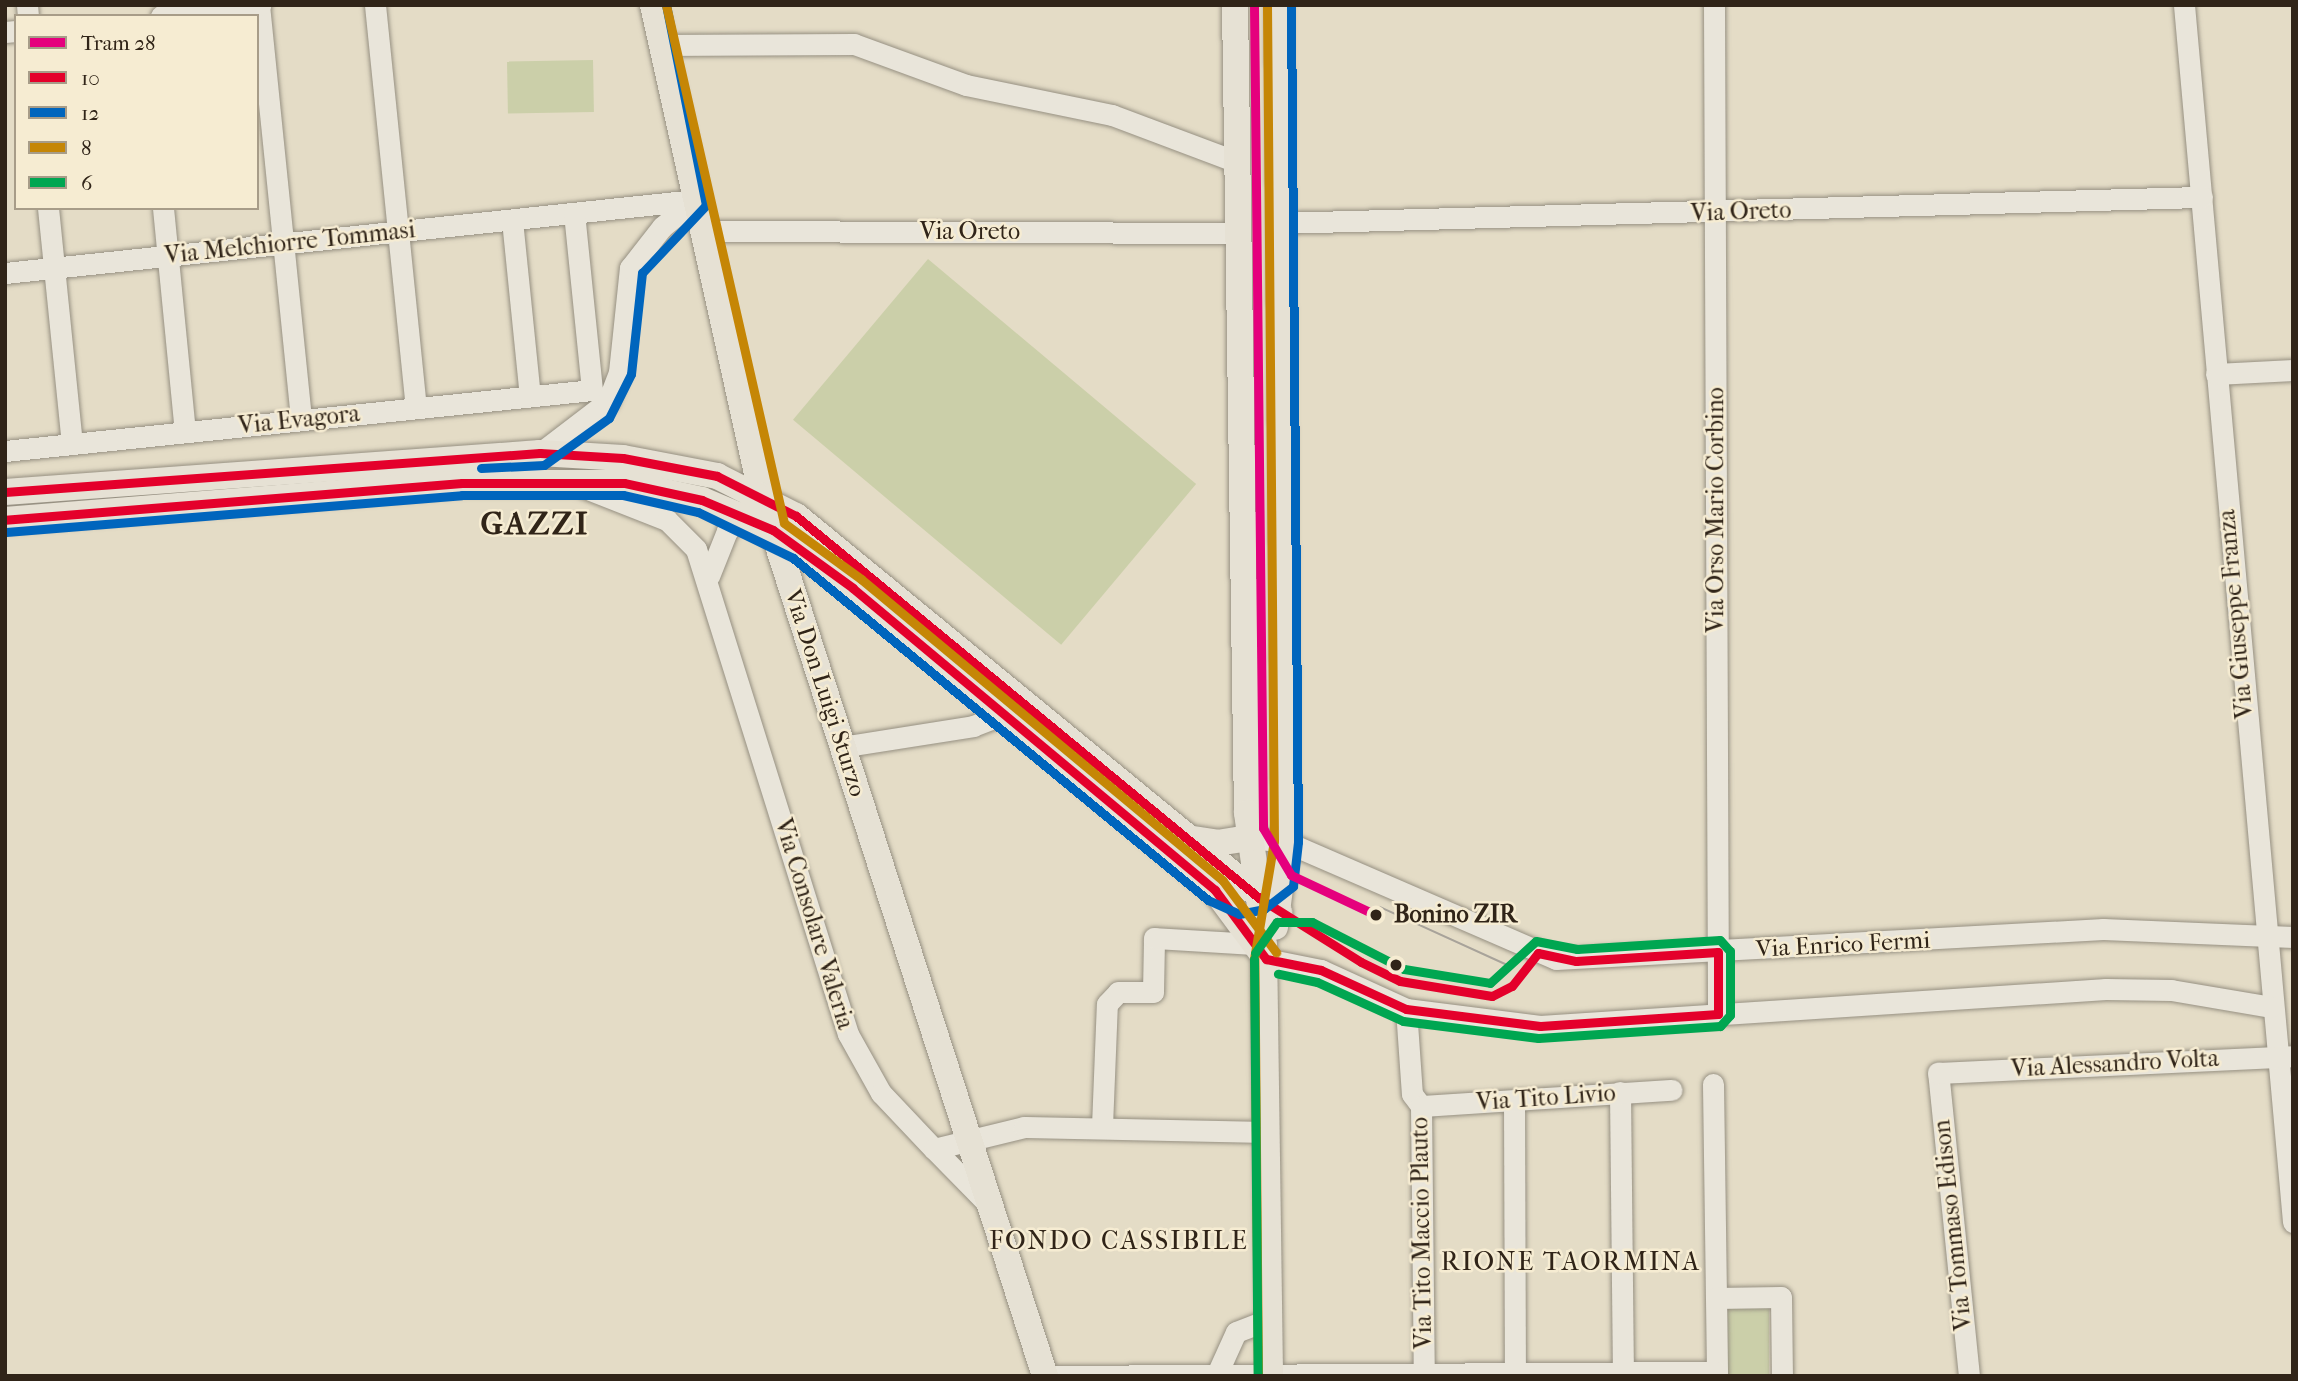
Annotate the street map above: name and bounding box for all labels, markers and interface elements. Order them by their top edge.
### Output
legend [14,14,259,210]
text: Tram 28 [81,31,156,55]
text: 10 [81,66,100,90]
text: 12 [81,101,99,125]
text: 8 [81,136,92,160]
text: 6 [81,171,92,195]
street label: Via Oreto [1690,196,1792,228]
street label: Via Melchiorre Tommasi [163,216,417,270]
street label: Via Oreto [920,218,1020,246]
street label: Via Orso Mario Corbino [1702,387,1730,633]
street label: Via Evagora [237,399,361,441]
district label: GAZZI [481,505,589,543]
street label: Via Giuseppe Franza [2213,508,2259,720]
street label: Via Don Luigi Sturzo [778,586,872,800]
street label: Via Consolare Valeria [768,815,860,1033]
place label: Bonino ZIR [1394,901,1517,929]
marker: Bonino ZIR [1365,904,1387,926]
street label: Via Enrico Fermi [1755,926,1931,964]
unlabelled marker [1389,958,1403,972]
street label: Via Alessandro Volta [2010,1044,2220,1084]
street label: Via Tito Livio [1475,1079,1617,1117]
street label: Via Tito Maccio Plauto [1406,1117,1438,1349]
street label: Via Tommaso Edison [1928,1118,1978,1332]
district label: FONDO CASSIBILE [991,1225,1247,1257]
district label: RIONE TAORMINA [1443,1246,1699,1278]

